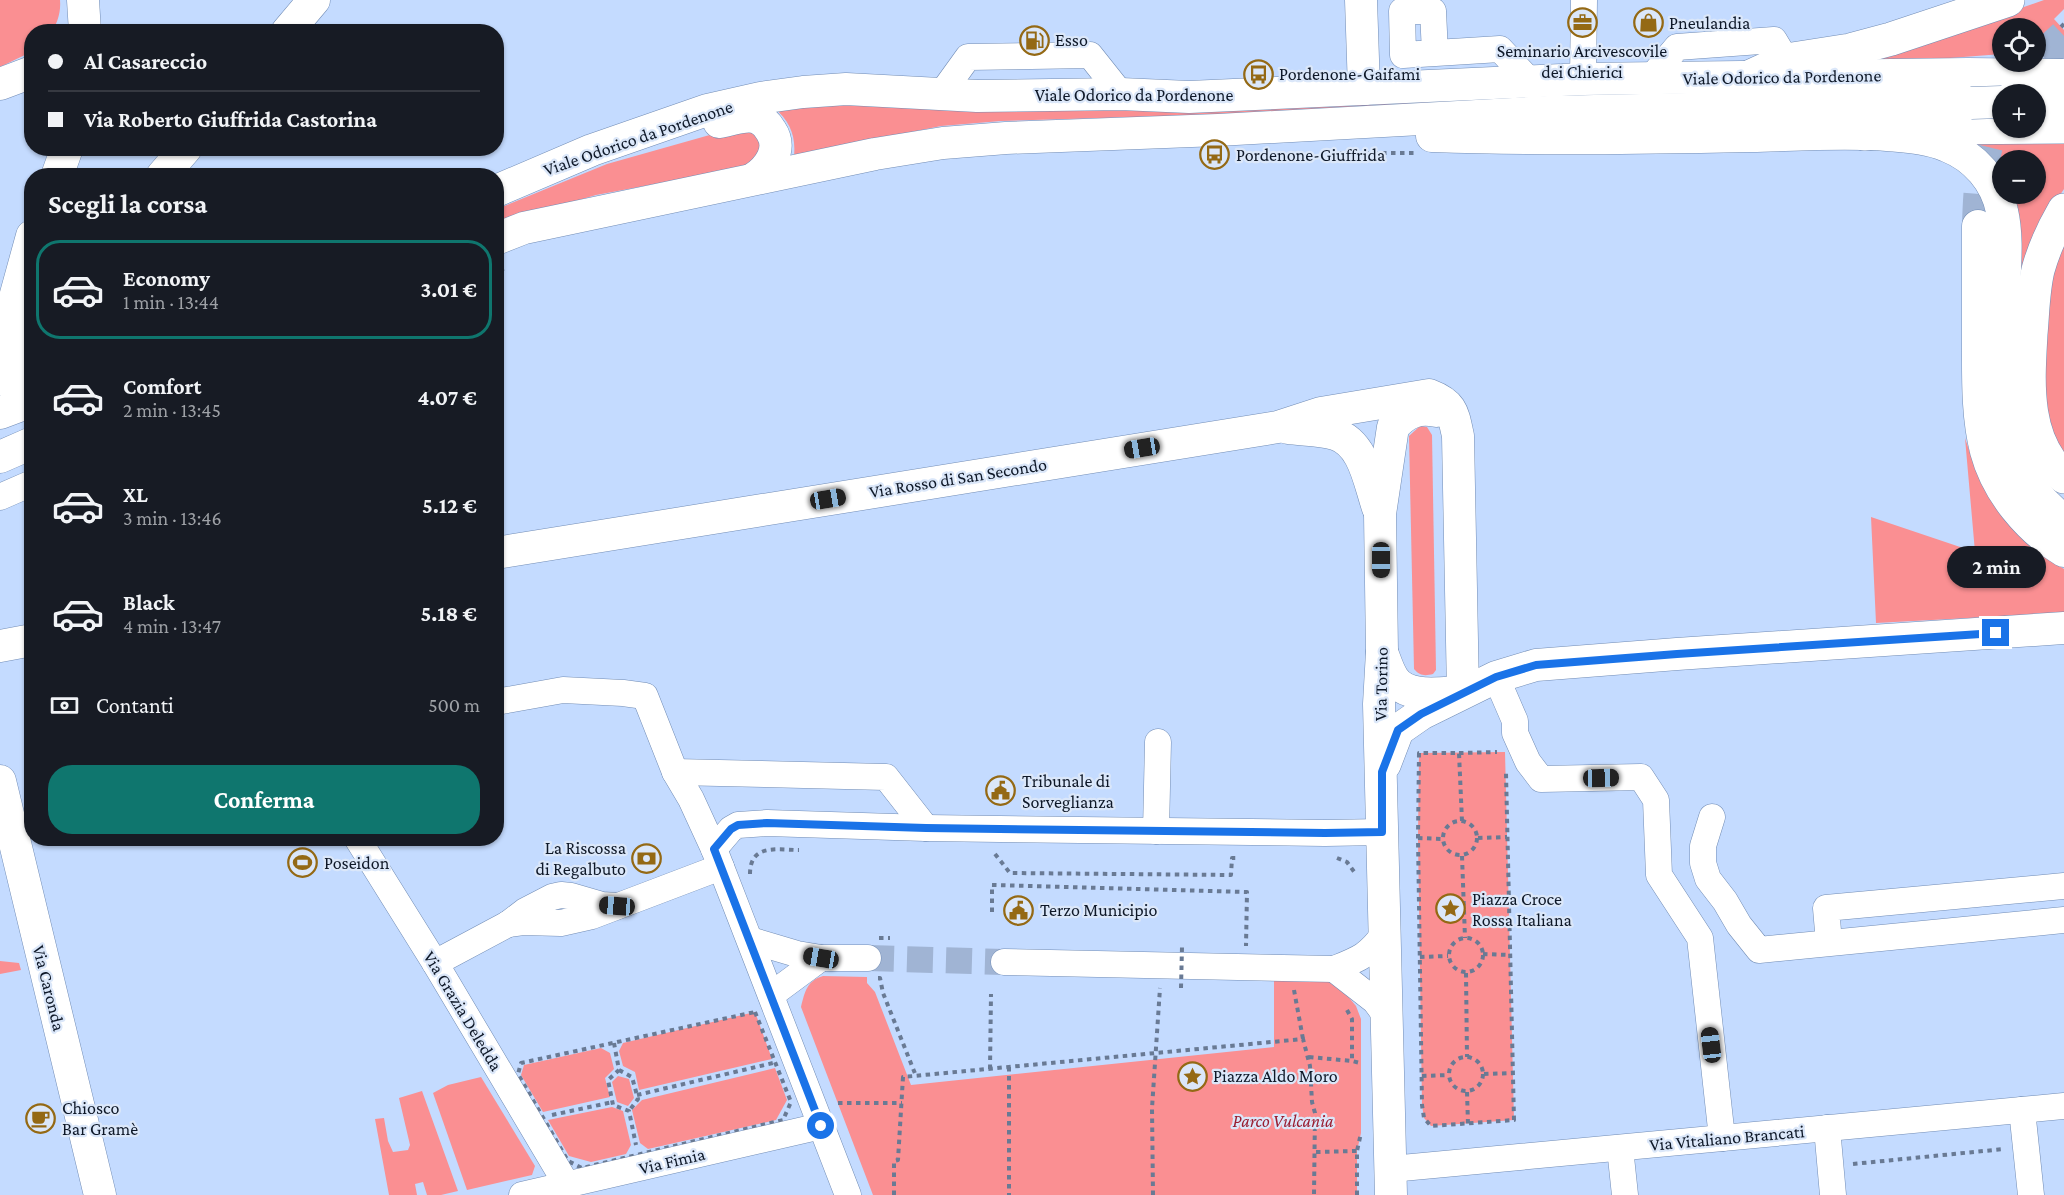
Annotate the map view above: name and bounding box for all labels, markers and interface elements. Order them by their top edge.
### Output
office icon: Seminario Arcivescovile dei Chierici [1566,6,1598,38]
shop icon: Pneulandia [1632,7,1664,39]
place label: Pneulandia [1669,13,1750,33]
map controls [1992,18,2046,204]
button: locate [1992,18,2046,72]
fuel station icon: Esso [1018,24,1050,56]
place label: Esso [1055,30,1088,50]
place label: Seminario Arcivescovile dei Chierici [1497,41,1667,82]
text: Al Casareccio [84,49,207,74]
bus stop icon: Pordenone-Gaifami [1242,58,1274,90]
place label: Pordenone-Gaifami [1279,64,1421,84]
street label: Viale Odorico da Pordenone [1683,65,1882,89]
button: + [1992,84,2046,138]
street label: Viale Odorico da Pordenone [1035,85,1233,105]
street label: Viale Odorico da Pordenone [541,96,735,180]
text: Via Roberto Giuffrida Castorina [84,107,377,132]
bus stop icon: Pordenone-Giuffrida [1199,139,1231,171]
place label: Pordenone-Giuffrida [1236,145,1385,165]
button: − [1992,150,2046,204]
text: Scegli la corsa [48,189,207,219]
icon: car [51,263,105,317]
text: Economy [123,266,210,291]
text: 3.01 € [421,277,477,302]
text: 1 min · 13:44 [123,291,219,313]
icon: car [51,371,105,425]
text: Comfort [123,374,201,399]
text: 4.07 € [417,385,477,410]
text: 2 min · 13:45 [123,399,221,421]
car [1123,436,1161,460]
street label: Via Rosso di San Secondo [868,454,1048,502]
icon: car [51,479,105,533]
text: XL [123,482,148,507]
car [809,487,847,511]
text: 5.12 € [422,493,477,518]
text: 3 min · 13:46 [123,507,222,529]
car [1372,542,1390,578]
callout: 2 min [1946,546,2046,588]
text: 2 min [1972,556,2021,578]
icon: car [51,587,105,641]
text: Black [123,590,175,615]
text: 5.18 € [421,601,477,626]
text: 4 min · 13:47 [123,615,221,637]
route end [1982,619,2009,646]
street label: Via Torino [1370,647,1392,721]
icon: cash [48,689,81,722]
text: Contanti [96,693,174,718]
text: 500 m [428,694,480,716]
button: Conferma [48,765,480,834]
car [1583,769,1619,787]
place label: Tribunale di Sorveglianza [1022,771,1114,812]
public building icon: Tribunale di Sorveglianza [985,775,1017,807]
place label: La Riscossa di Regalbuto [536,838,626,879]
bank icon: La Riscossa di Regalbuto [631,842,663,874]
sports icon: Poseidon [287,847,319,879]
place label: Poseidon [324,853,390,873]
place label: Piazza Croce Rossa Italiana [1472,889,1572,930]
place icon: Piazza Croce Rossa Italiana [1435,893,1467,925]
public building icon: Terzo Municipio [1003,894,1035,926]
car [598,896,636,916]
place label: Terzo Municipio [1040,900,1157,920]
street label: Via Caronda [29,943,69,1033]
car [802,946,840,970]
street label: Via Grazia Deledda [419,948,507,1074]
car [1700,1026,1722,1064]
place icon: Piazza Aldo Moro [1176,1060,1208,1092]
place label: Piazza Aldo Moro [1213,1066,1338,1086]
place label: Chiosco Bar Gramè [62,1098,138,1139]
cafe icon: Chiosco Bar Gramè [25,1102,57,1134]
park label: Parco Vulcania [1232,1111,1334,1131]
route start [807,1112,834,1139]
street label: Via Vitaliano Brancati [1649,1121,1806,1155]
street label: Via Fimia [637,1144,707,1178]

